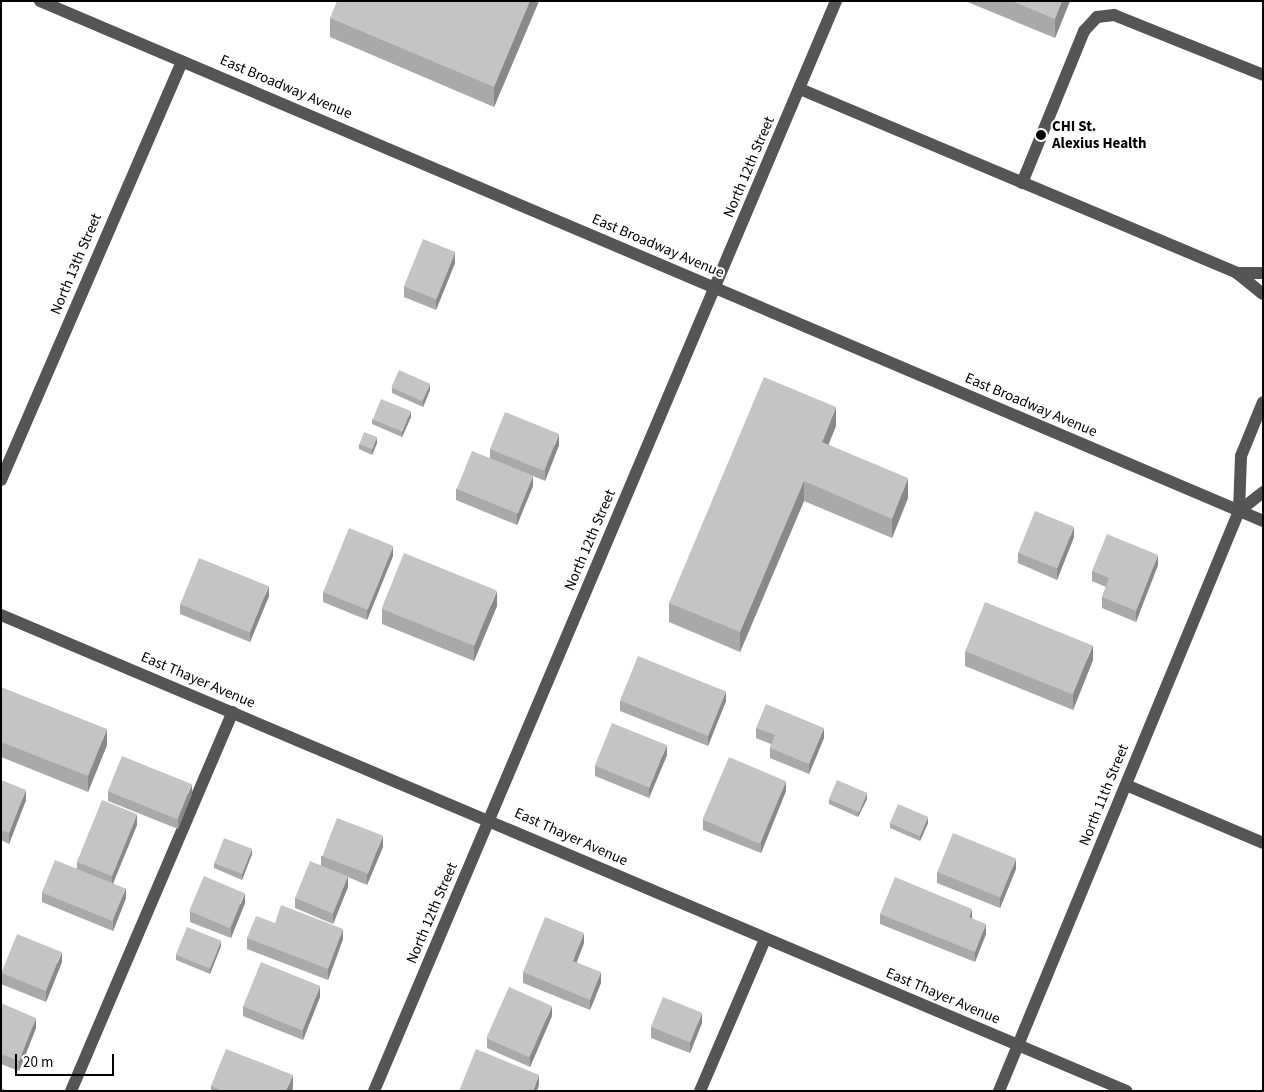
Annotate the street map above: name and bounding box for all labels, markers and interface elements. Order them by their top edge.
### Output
street label: East Broadway Avenue [217,51,355,123]
street label: North 12th Street [720,114,778,220]
place label: CHI St. Alexius Health [1052,117,1147,152]
marker: CHI St. Alexius Health [1034,128,1048,142]
street label: East Broadway Avenue [589,210,727,282]
street label: North 13th Street [47,211,105,317]
street label: East Broadway Avenue [962,369,1100,441]
street label: North 12th Street [561,487,619,593]
street label: East Thayer Avenue [138,648,258,712]
street label: North 11th Street [1075,742,1133,848]
street label: East Thayer Avenue [512,804,630,870]
street label: North 12th Street [403,860,461,966]
street label: East Thayer Avenue [883,964,1003,1028]
scale bar [18,1044,116,1076]
text: 20 m [23,1052,53,1073]

